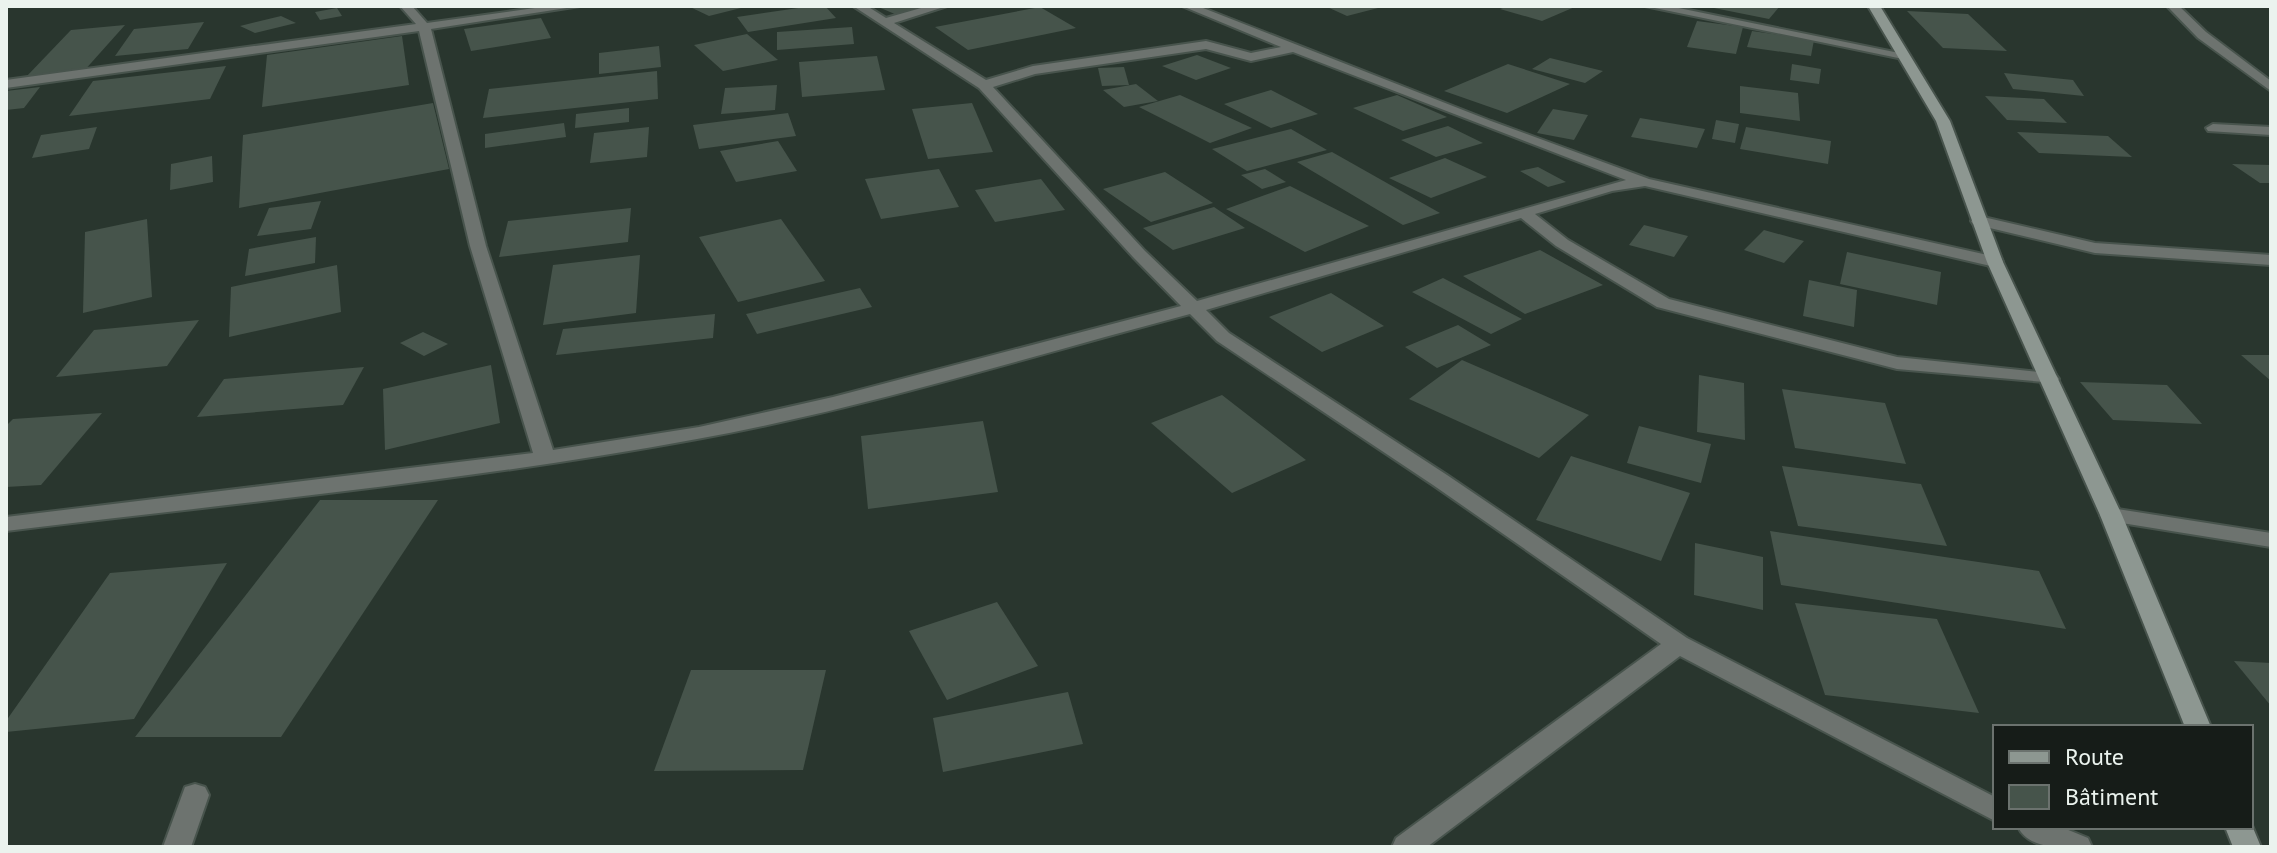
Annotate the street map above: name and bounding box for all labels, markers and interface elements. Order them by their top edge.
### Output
legend [1993,725,2253,829]
text: Route [2065,741,2124,772]
text: Bâtiment [2065,781,2158,812]

